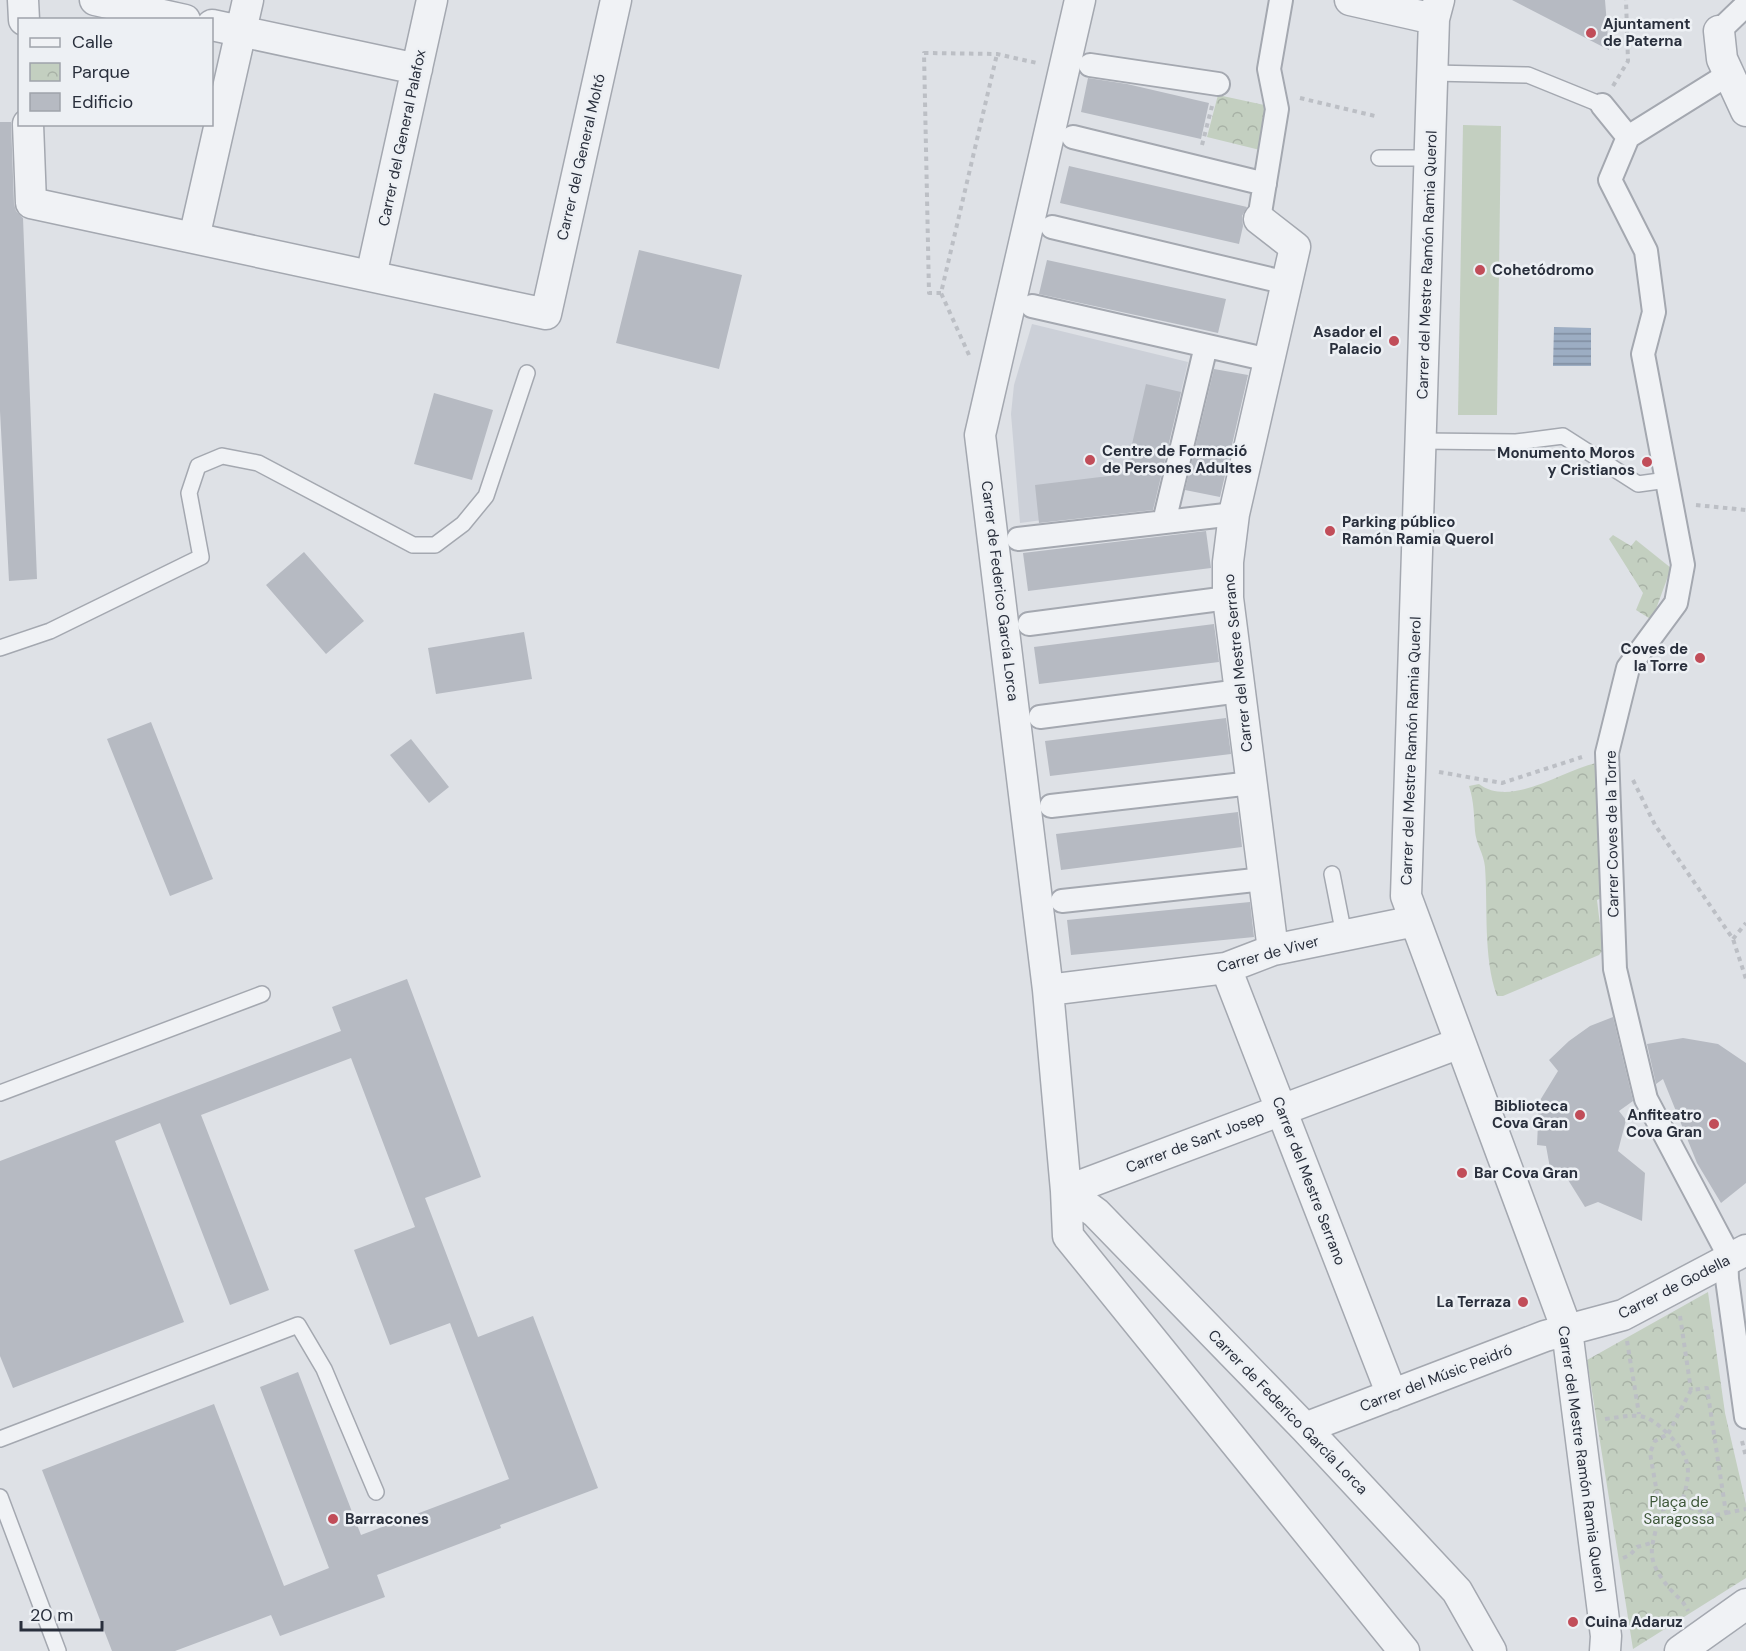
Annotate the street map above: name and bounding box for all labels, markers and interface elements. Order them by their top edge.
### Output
place label: Ajuntament de Paterna [1603,14,1690,51]
legend [18,18,213,126]
marker: Ajuntament de Paterna [1584,26,1598,40]
text: Calle [72,30,113,54]
street label: Carrer del General Palafox [374,47,431,228]
text: Parque [72,60,130,84]
street label: Carrer del General Moltó [552,72,610,242]
text: Edificio [72,90,133,114]
street label: Carrer del Mestre Ramón Ramia Querol [1412,130,1442,400]
place label: Cohetódromo [1492,260,1594,280]
marker: Cohetódromo [1473,263,1487,277]
place label: Asador el Palacio [1313,322,1382,359]
marker: Asador el Palacio [1387,334,1401,348]
place label: Centre de Formació de Persones Adultes [1102,441,1252,478]
place label: Monumento Moros y Cristianos [1497,443,1635,480]
marker: Centre de Formació de Persones Adultes [1083,453,1097,467]
marker: Monumento Moros y Cristianos [1640,455,1654,469]
street label: Carrer de Federico García Lorca [977,480,1023,702]
place label: Parking público Ramón Ramia Querol [1342,512,1494,549]
marker: Parking público Ramón Ramia Querol [1323,524,1337,538]
street label: Carrer del Mestre Serrano [1219,573,1257,753]
street label: Carrer del Mestre Ramón Ramia Querol [1396,616,1426,886]
place label: Coves de la Torre [1621,639,1688,676]
marker: Coves de la Torre [1693,651,1707,665]
street label: Carrer Coves de la Torre [1601,750,1623,918]
street label: Carrer de Viver [1215,931,1322,977]
street label: Carrer del Mestre Serrano [1268,1094,1350,1268]
place label: Biblioteca Cova Gran [1492,1096,1568,1133]
place label: Anfiteatro Cova Gran [1626,1105,1702,1142]
street label: Carrer de Sant Josep [1123,1106,1267,1178]
marker: Biblioteca Cova Gran [1573,1108,1587,1122]
marker: Anfiteatro Cova Gran [1707,1117,1721,1131]
place label: Bar Cova Gran [1474,1163,1578,1183]
marker: Bar Cova Gran [1455,1166,1469,1180]
street label: Carrer de Godella [1615,1250,1733,1324]
place label: La Terraza [1436,1292,1511,1312]
marker: La Terraza [1516,1295,1530,1309]
street label: Carrer del Mestre Ramón Ramia Querol [1553,1324,1611,1594]
street label: Carrer de Federico García Lorca [1204,1325,1372,1499]
street label: Carrer del Músic Peidró [1357,1340,1515,1416]
park label: Plaça de Saragossa [1644,1492,1714,1529]
place label: Barracones [345,1509,429,1529]
marker: Barracones [326,1512,340,1526]
scale bar [21,1594,102,1632]
text: 20 m [30,1603,73,1627]
place label: Cuina Adaruz [1585,1612,1683,1632]
marker: Cuina Adaruz [1566,1615,1580,1629]

